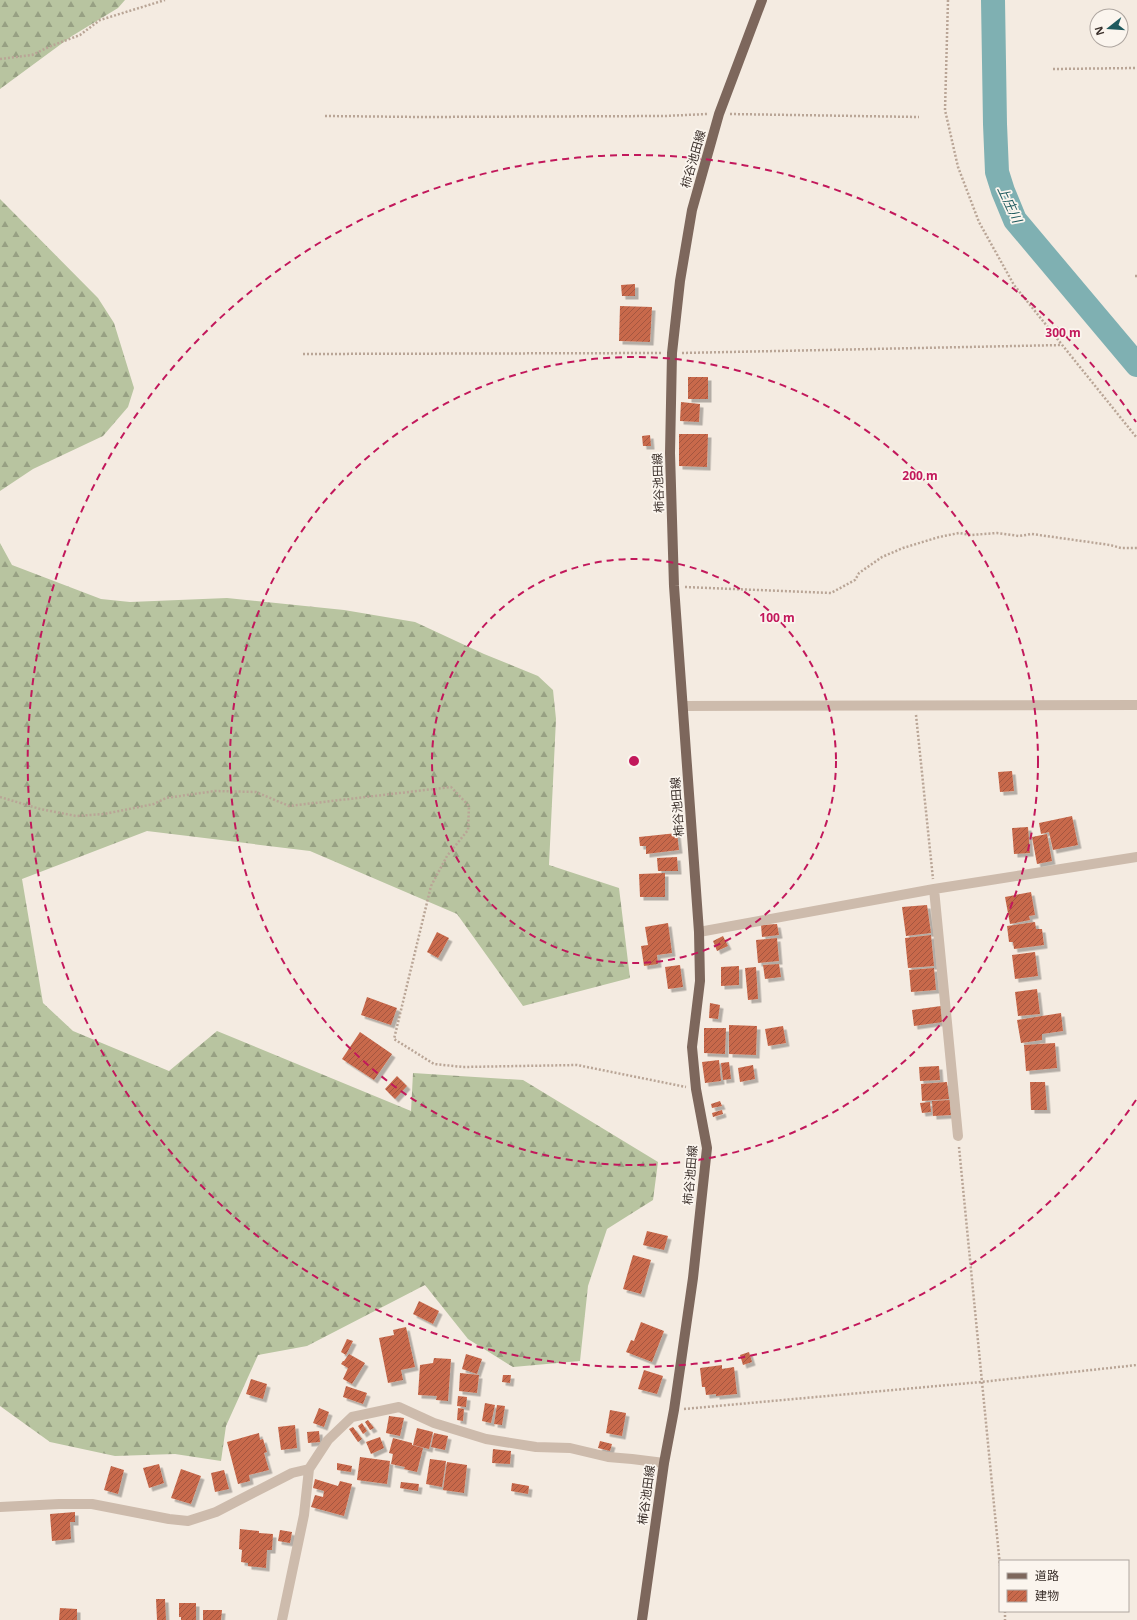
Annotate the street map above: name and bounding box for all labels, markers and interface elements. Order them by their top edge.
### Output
north arrow [1089,8,1129,48]
text: N [1090,25,1107,38]
street label: 柿谷池田線 [677,128,709,190]
water label: 上庄川 [994,183,1027,227]
text: 300 m [1045,324,1081,341]
street label: 柿谷池田線 [648,453,668,513]
text: 200 m [902,467,938,484]
text: 100 m [759,609,795,626]
centre of rings [627,754,641,768]
street label: 柿谷池田線 [666,776,688,838]
street label: 柿谷池田線 [679,1144,701,1206]
street label: 柿谷池田線 [633,1464,659,1526]
legend [999,1560,1129,1612]
text: 道路 [1035,1567,1059,1584]
text: 建物 [1035,1587,1059,1604]

